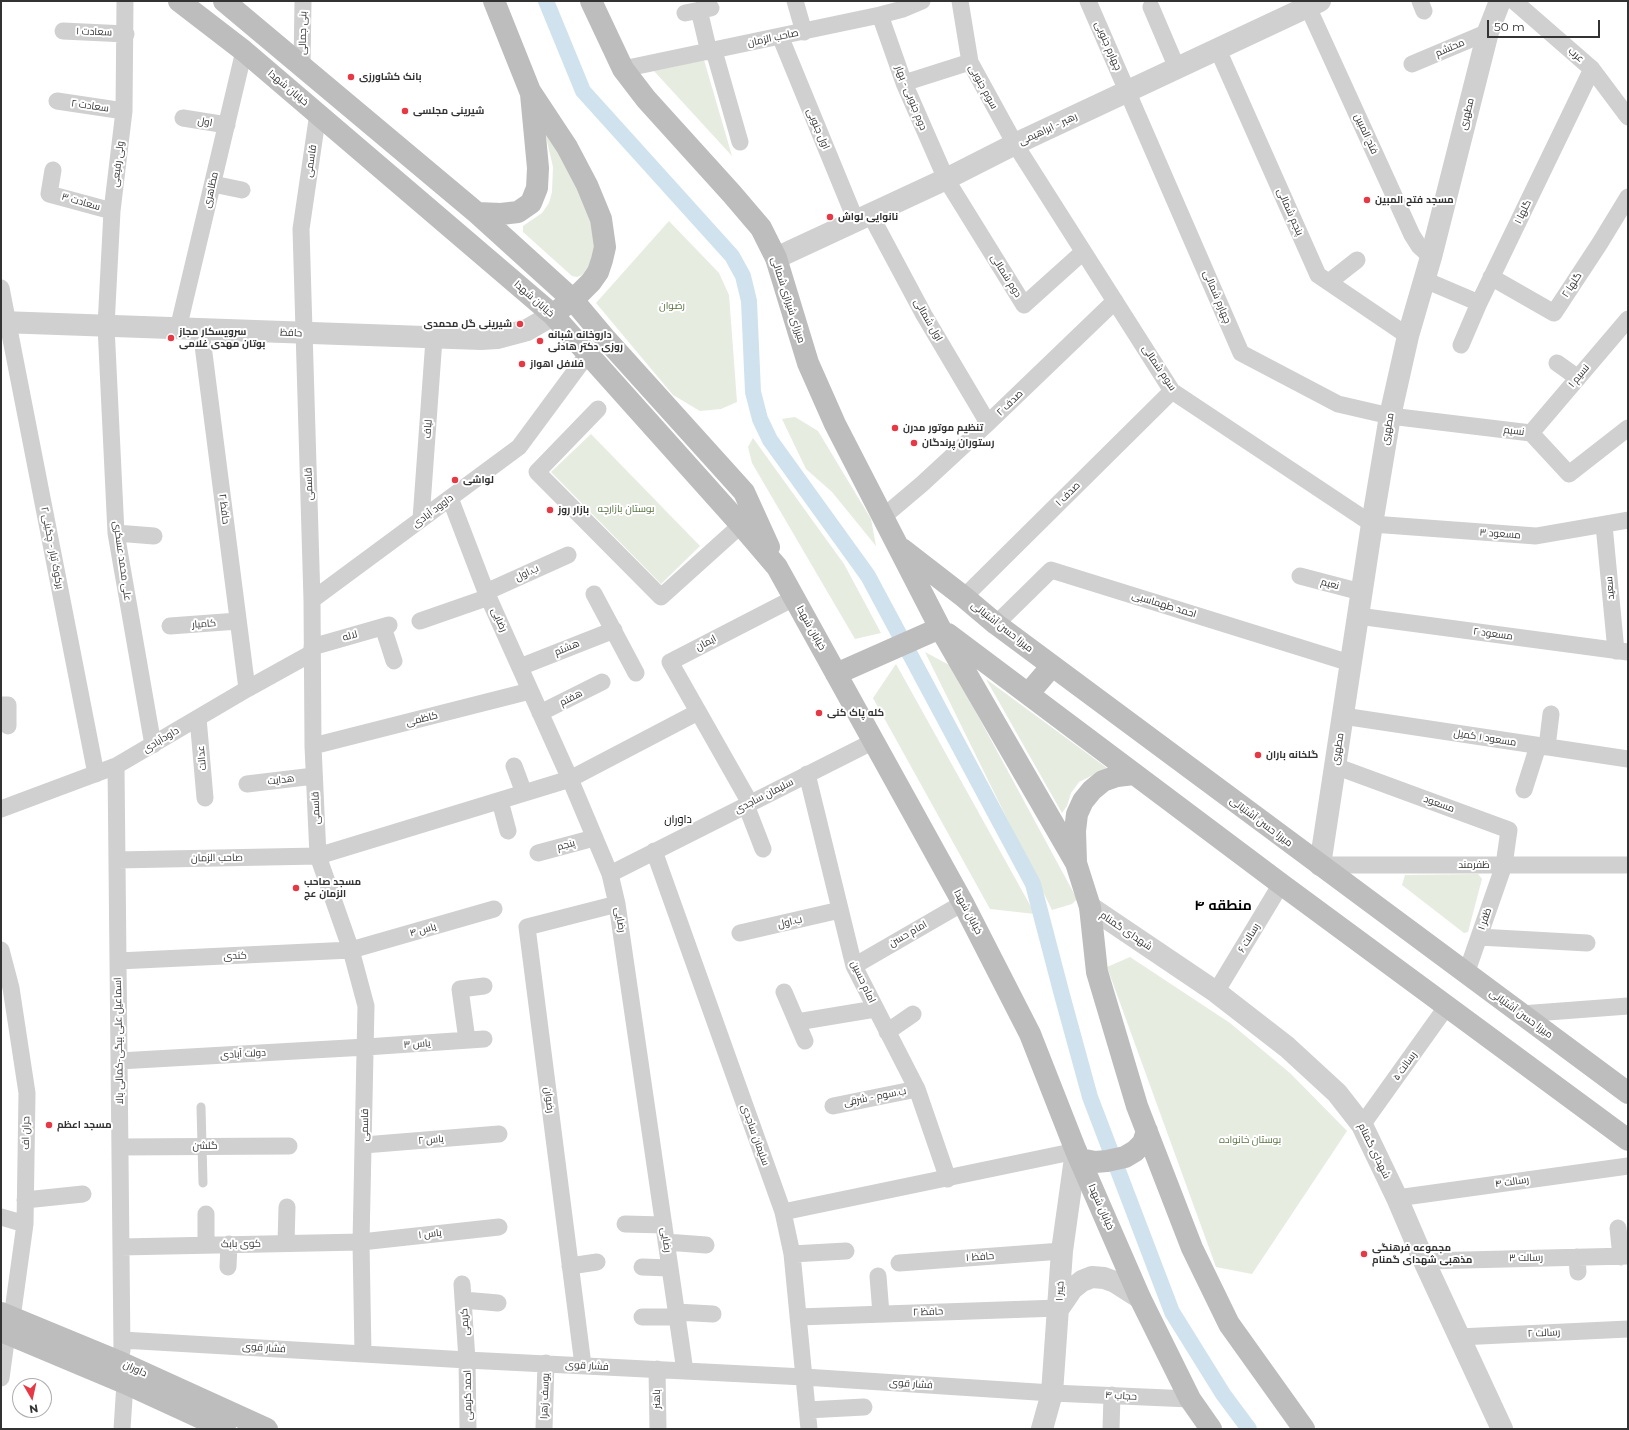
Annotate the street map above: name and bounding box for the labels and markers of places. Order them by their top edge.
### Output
place label: بانک کشاورزی [359,71,422,83]
marker: بانک کشاورزی [346,72,356,82]
place label: شیرینی مجلسی [413,105,484,117]
marker: شیرینی مجلسی [400,106,410,116]
place label: مسجد فتح المبین [1375,194,1454,206]
marker: مسجد فتح المبین [1362,195,1372,205]
place label: نانوایی لواش [838,211,898,223]
marker: نانوایی لواش [825,212,835,222]
place label: شیرینی گل محمدی [424,318,512,330]
marker: شیرینی گل محمدی [515,319,525,329]
place label: سرویسکار مجاز بوتان مهدی غلامی [179,326,265,350]
place label: داروخانه شبانه روزی دکتر هادئی [548,329,623,352]
marker: سرویسکار مجاز بوتان مهدی غلامی [166,333,176,343]
marker: داروخانه شبانه روزی دکتر هادئی [535,336,545,346]
place label: فلافل اهواز [530,358,584,370]
marker: فلافل اهواز [517,359,527,369]
place label: تنظیم موتور مدرن [903,422,983,434]
marker: تنظیم موتور مدرن [890,423,900,433]
place label: رستوران پرندگان [922,437,994,449]
marker: رستوران پرندگان [909,438,919,448]
place label: لواشی [463,474,494,486]
marker: لواشی [450,475,460,485]
place label: بازار روز [558,504,589,516]
marker: بازار روز [545,505,555,515]
place label: کله پاک کنی [827,707,884,719]
marker: کله پاک کنی [814,708,824,718]
place label: گلخانه باران [1266,749,1318,761]
marker: گلخانه باران [1253,750,1263,760]
place label: مسجد صاحب الزمان عج [304,876,361,900]
marker: مسجد صاحب الزمان عج [291,883,301,893]
place label: مسجد اعظم [57,1119,112,1131]
marker: مسجد اعظم [44,1120,54,1130]
place label: مجموعه فرهنگی مذهبی شهدای گمنام [1372,1242,1472,1266]
marker: مجموعه فرهنگی مذهبی شهدای گمنام [1359,1249,1369,1259]

